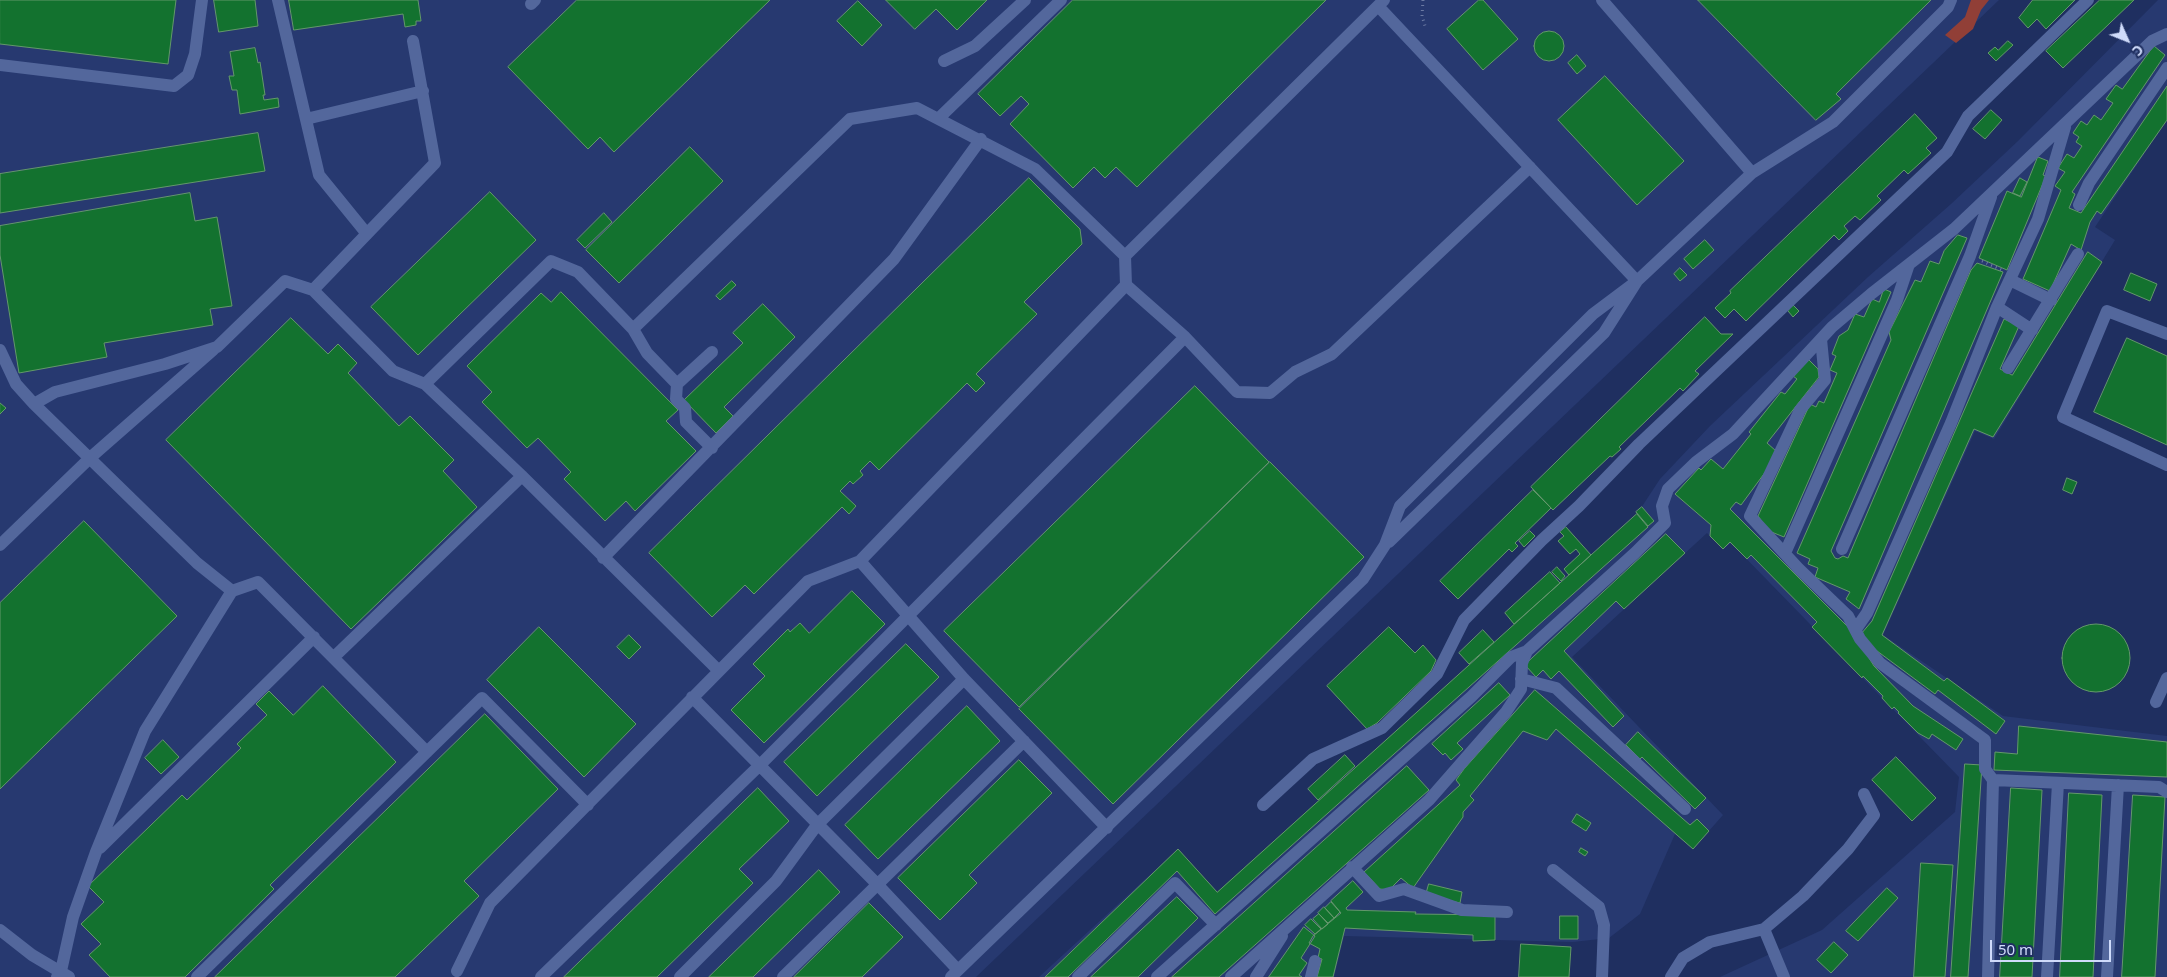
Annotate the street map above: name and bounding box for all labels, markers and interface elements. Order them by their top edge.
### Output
north arrow [2102,15,2152,65]
text: С [2128,41,2148,61]
scale bar [1992,930,2113,962]
text: 50 m [1998,939,2033,959]

